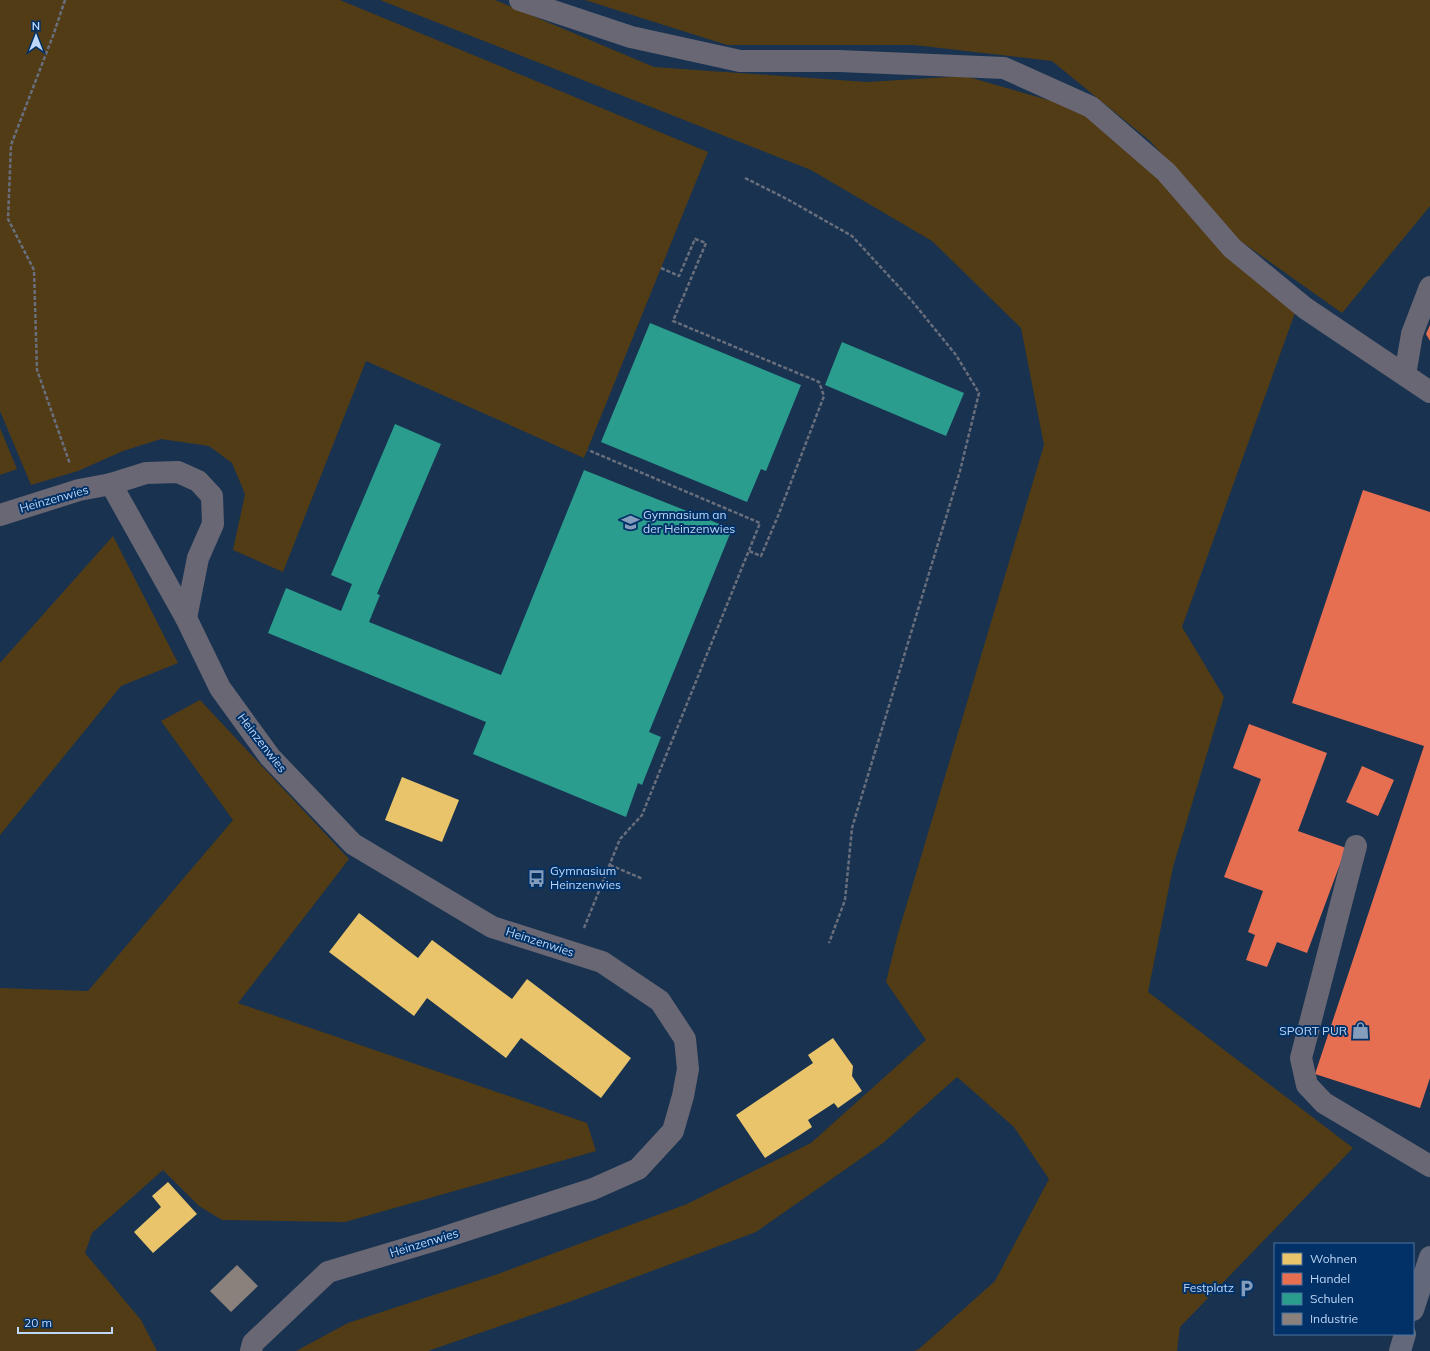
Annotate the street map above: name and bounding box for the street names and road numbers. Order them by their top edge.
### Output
street label: Heinzenwies [18,482,90,516]
street label: Heinzenwies [235,710,290,775]
street label: Heinzenwies [504,923,576,960]
street label: Heinzenwies [388,1225,460,1260]

